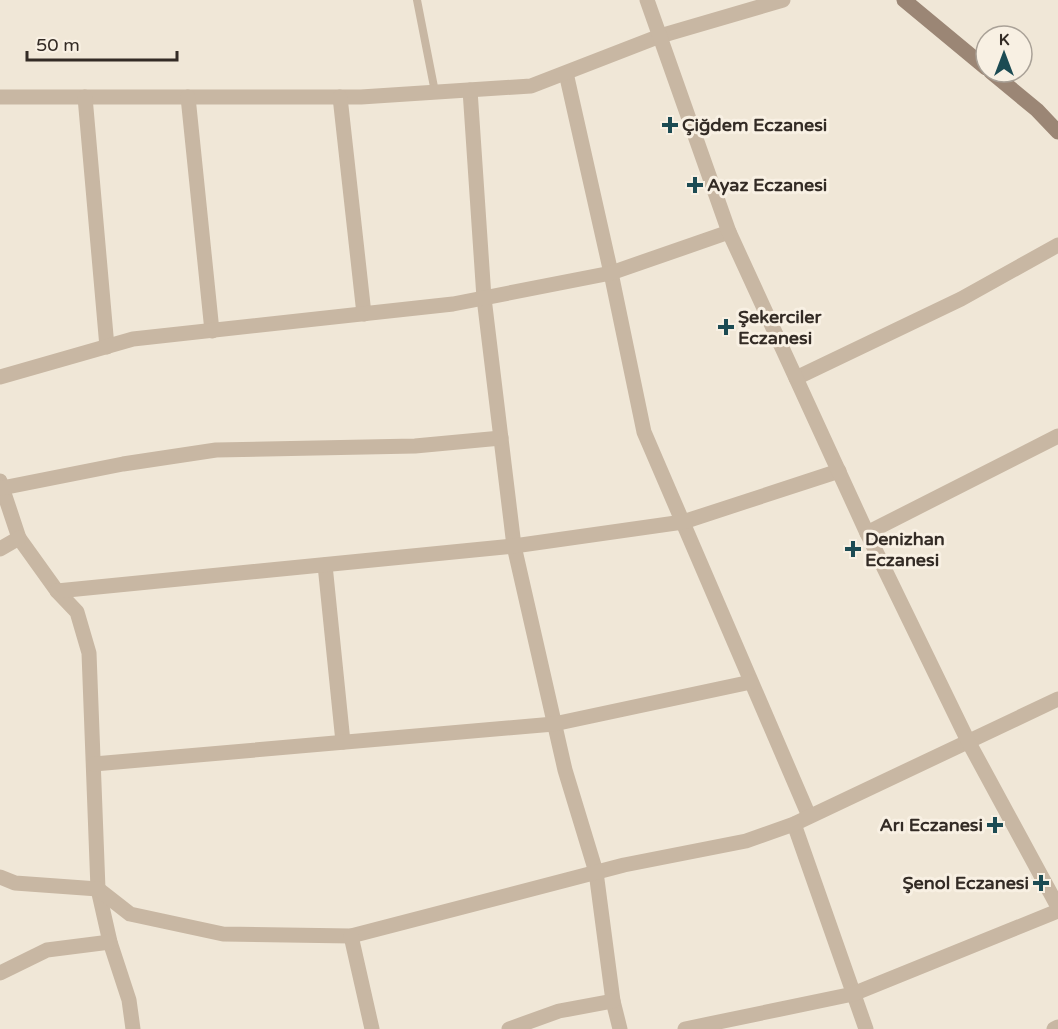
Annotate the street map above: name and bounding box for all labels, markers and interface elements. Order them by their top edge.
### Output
scale bar [27,24,177,62]
north arrow [974,24,1034,84]
text: K [999,30,1010,50]
text: 50 m [36,34,80,56]
place label: Çiğdem Eczanesi [682,114,827,136]
marker: Çiğdem Eczanesi [663,118,677,132]
place label: Ayaz Eczanesi [707,174,827,196]
marker: Ayaz Eczanesi [688,178,702,192]
place label: Şekerciler Eczanesi [738,306,822,349]
marker: Şekerciler Eczanesi [719,320,733,334]
place label: Denizhan Eczanesi [865,528,945,571]
marker: Denizhan Eczanesi [846,542,860,556]
place label: Arı Eczanesi [879,814,983,836]
marker: Arı Eczanesi [988,818,1002,832]
place label: Şenol Eczanesi [902,872,1029,894]
marker: Şenol Eczanesi [1034,876,1048,890]

